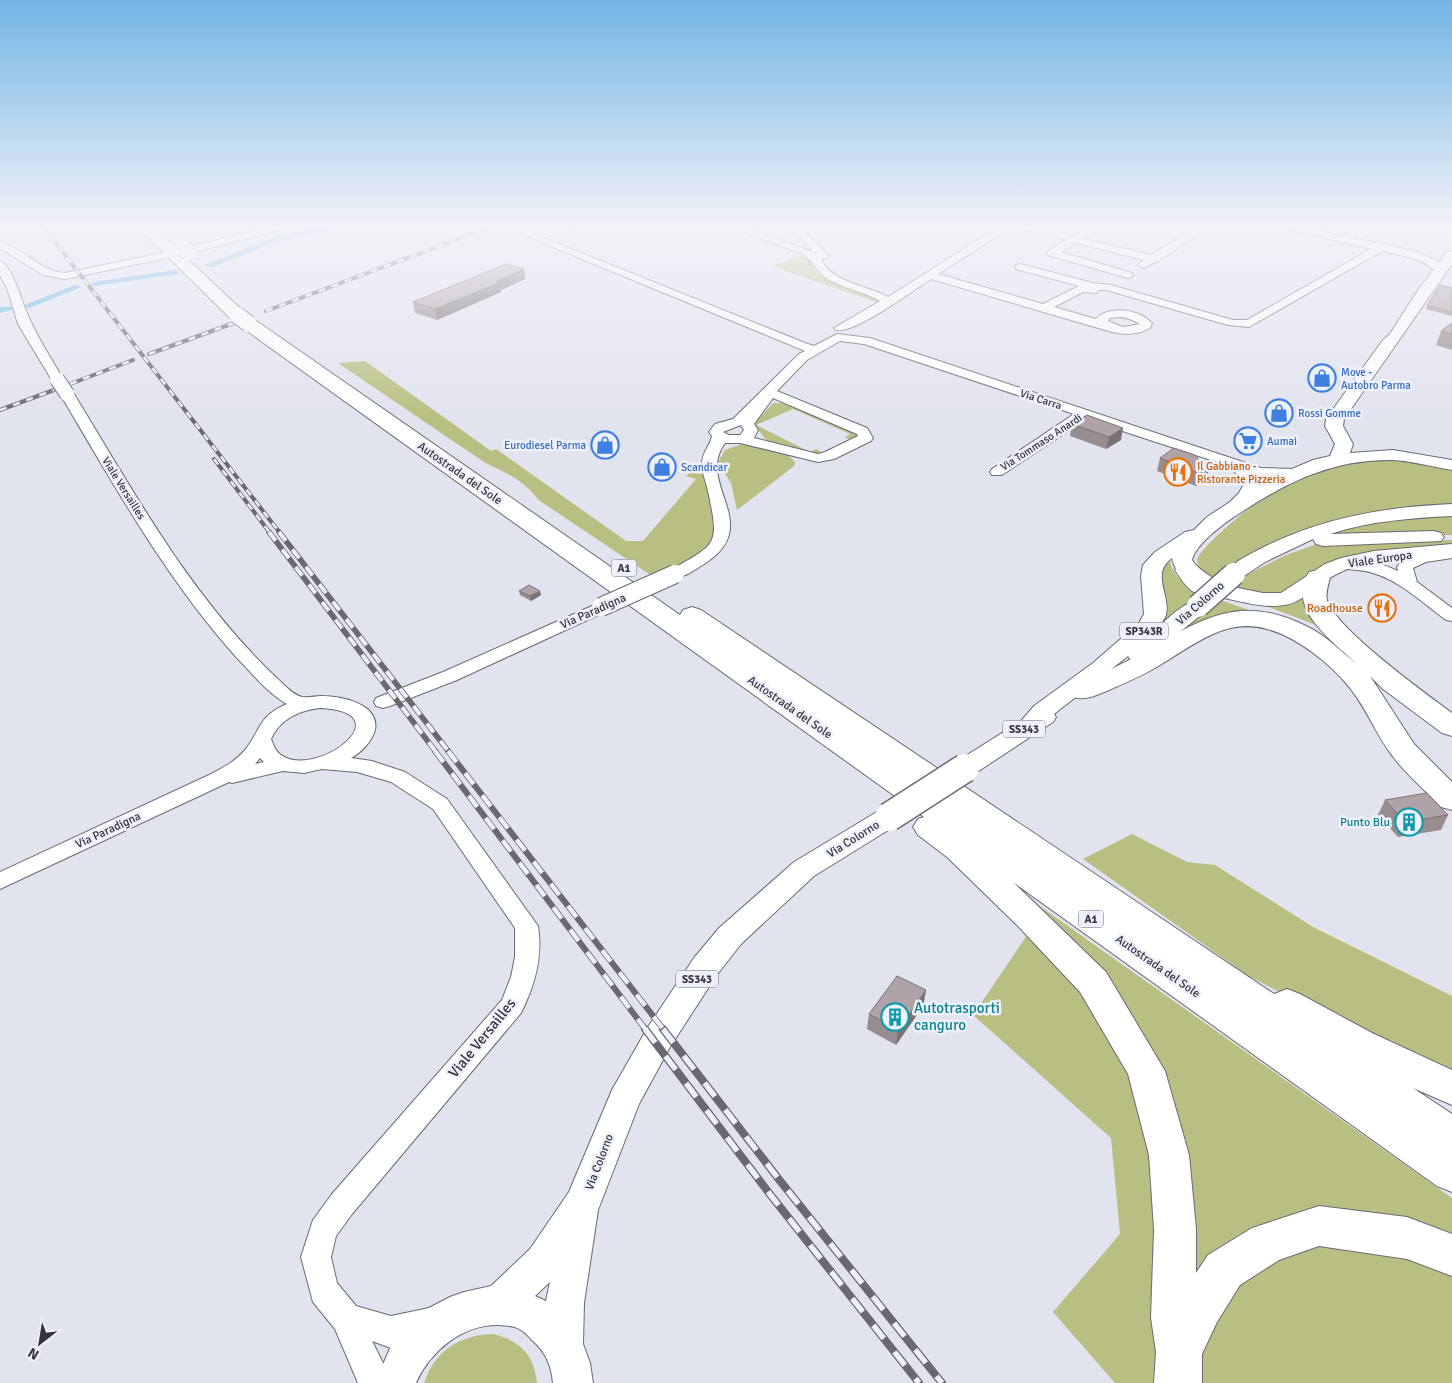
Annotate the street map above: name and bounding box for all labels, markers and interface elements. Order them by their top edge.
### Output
shop icon: Move - Autobro Parma [1307,363,1337,393]
place label: Move - Autobro Parma [1341,366,1411,392]
street label: Via Carra [1018,387,1064,412]
shop icon: Rossi Gomme [1264,398,1294,428]
place label: Rossi Gomme [1298,407,1361,420]
street label: Via Tommaso Anardi [998,411,1084,474]
supermarket icon: Aumai [1233,426,1263,456]
shop icon: Eurodiesel Parma [590,430,620,460]
place label: Aumai [1267,435,1297,448]
street label: Autostrada del Sole [415,439,505,508]
place label: Eurodiesel Parma [504,439,586,452]
shop icon: Scandicar [647,452,677,482]
street label: Viale Versailles [99,455,148,522]
restaurant icon: Il Gabbiano - Ristorante Pizzeria [1163,457,1193,487]
place label: Il Gabbiano - Ristorante Pizzeria [1197,460,1286,486]
place label: Scandicar [681,461,727,474]
street label: Viale Europa [1347,548,1413,571]
road number: A1 [612,560,636,576]
street label: Via Colorno [1173,578,1228,628]
street label: Via Paradigna [558,590,628,633]
restaurant icon: Roadhouse [1367,593,1397,623]
place label: Roadhouse [1307,601,1363,616]
road number: SP343R [1120,622,1168,640]
street label: Autostrada del Sole [745,673,835,742]
road number: SS343 [1003,721,1045,738]
building icon: Punto Blu [1394,807,1424,837]
street label: Via Paradigna [73,809,143,852]
place label: Punto Blu [1340,815,1390,830]
street label: Via Colorno [824,817,882,861]
road number: A1 [1078,911,1104,928]
street label: Autostrada del Sole [1113,932,1203,1001]
road number: SS343 [676,971,718,988]
street label: Viale Versailles [444,994,520,1081]
place label: Autotrasporti canguro [914,999,1000,1034]
building icon: Autotrasporti canguro [880,1002,910,1032]
street label: Via Colorno [582,1132,617,1192]
north arrow [15,1318,65,1368]
text: N [25,1344,42,1364]

